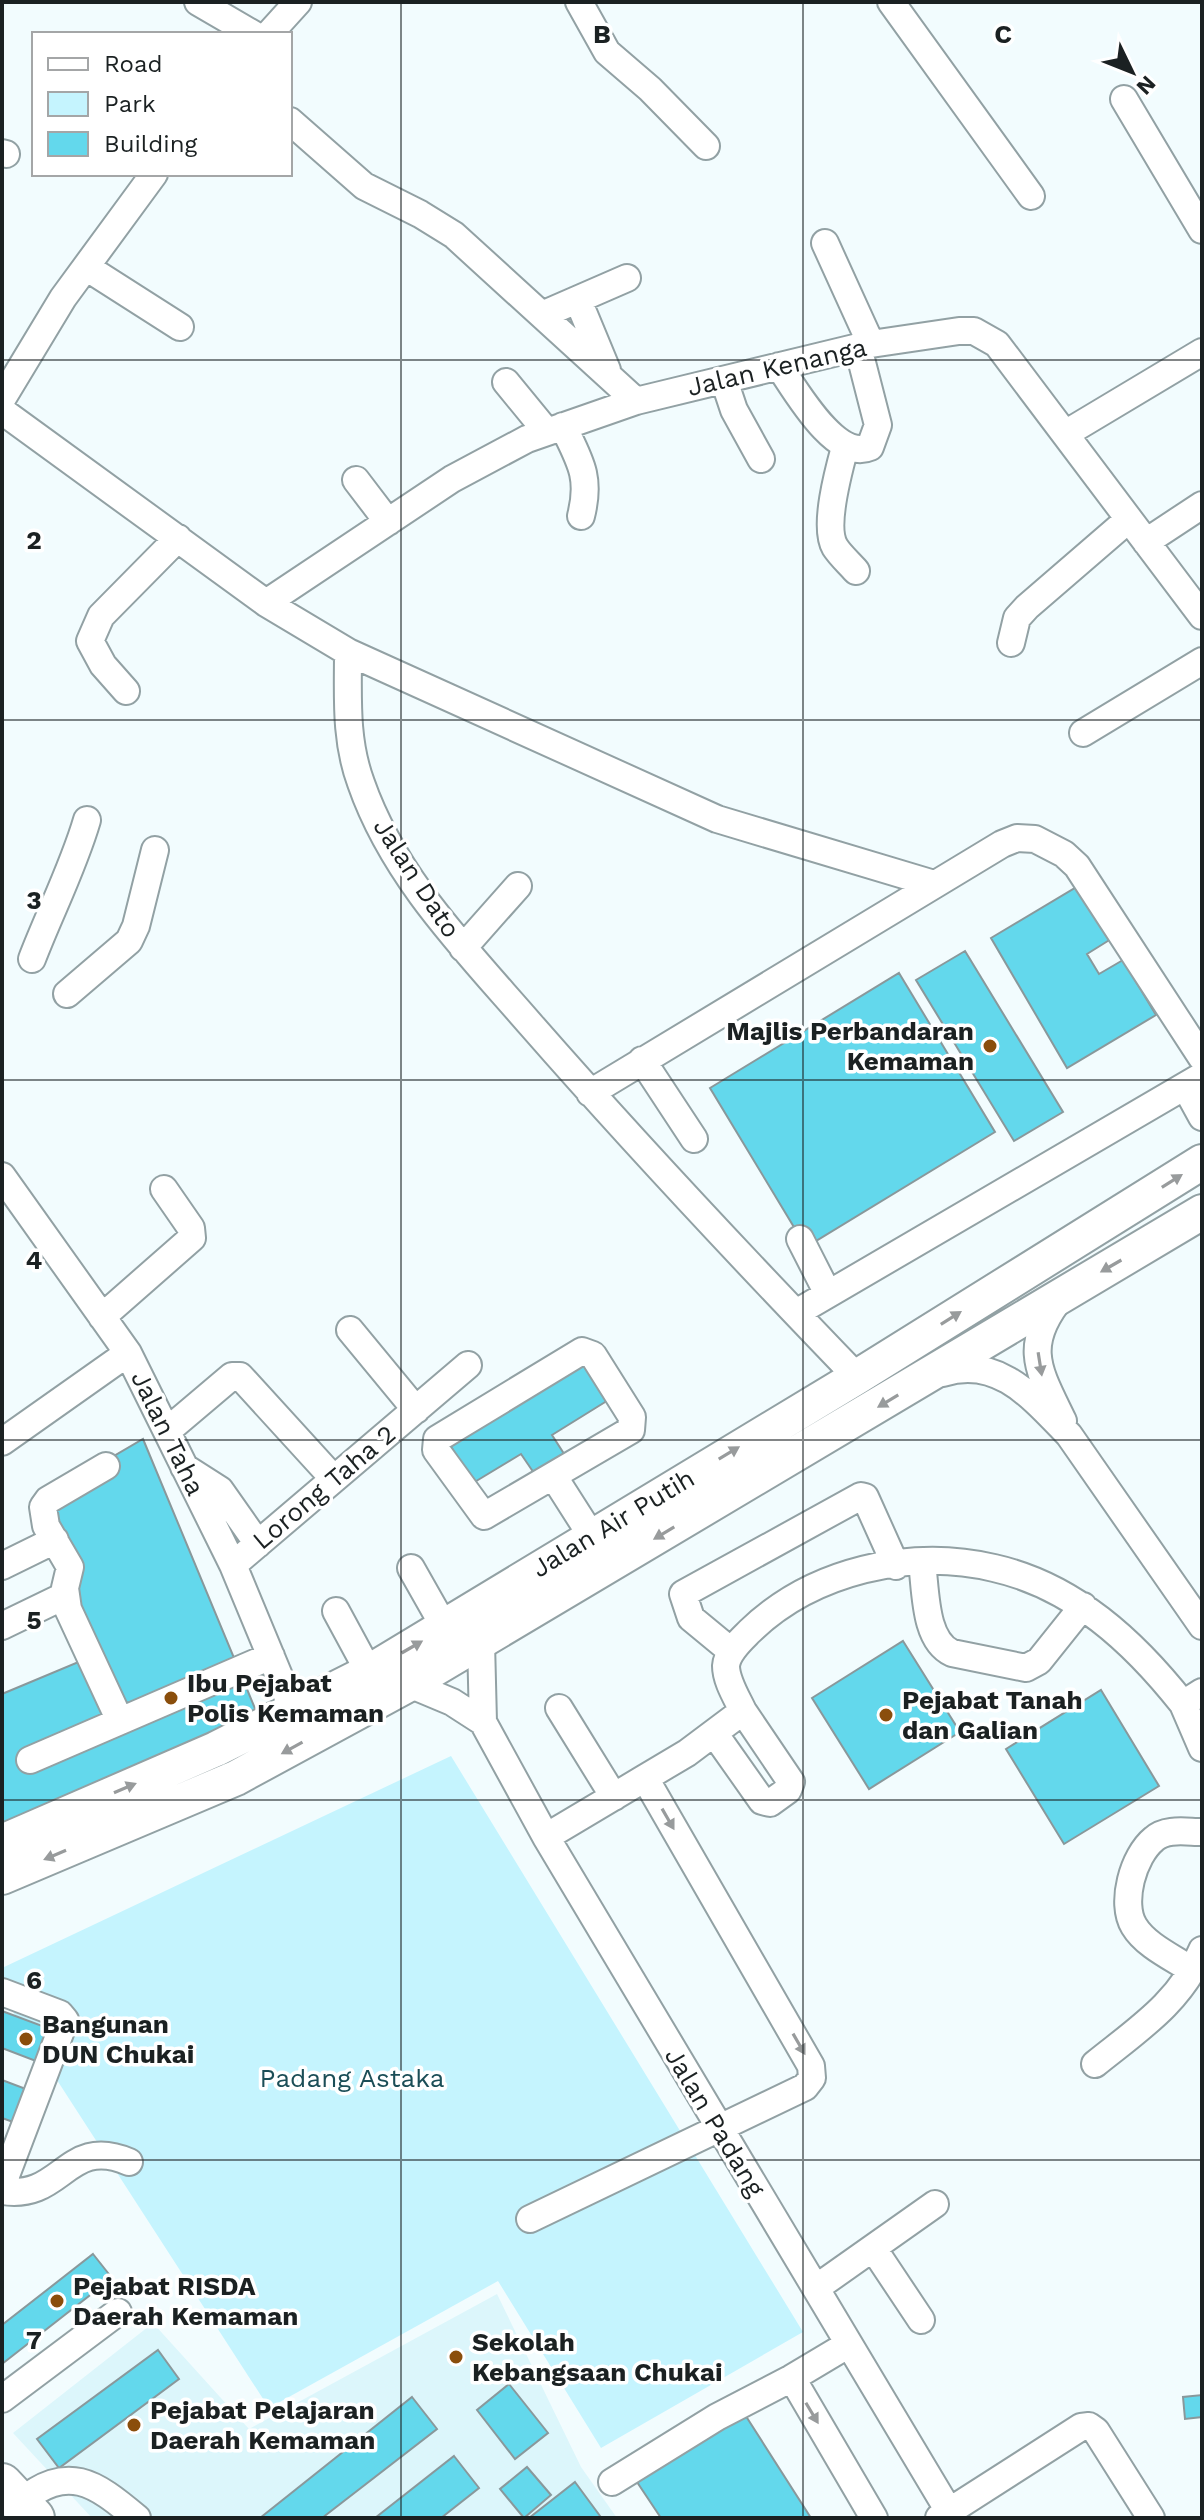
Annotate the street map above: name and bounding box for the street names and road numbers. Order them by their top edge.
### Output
street label: Jalan Kenanga [684,332,870,402]
street label: Jalan Dato [367,813,467,943]
street label: Jalan Taha [125,1366,211,1500]
street label: Lorong Taha 2 [247,1419,401,1555]
street label: Jalan Air Putih [526,1463,700,1583]
street label: Jalan Padang [659,2042,771,2202]

